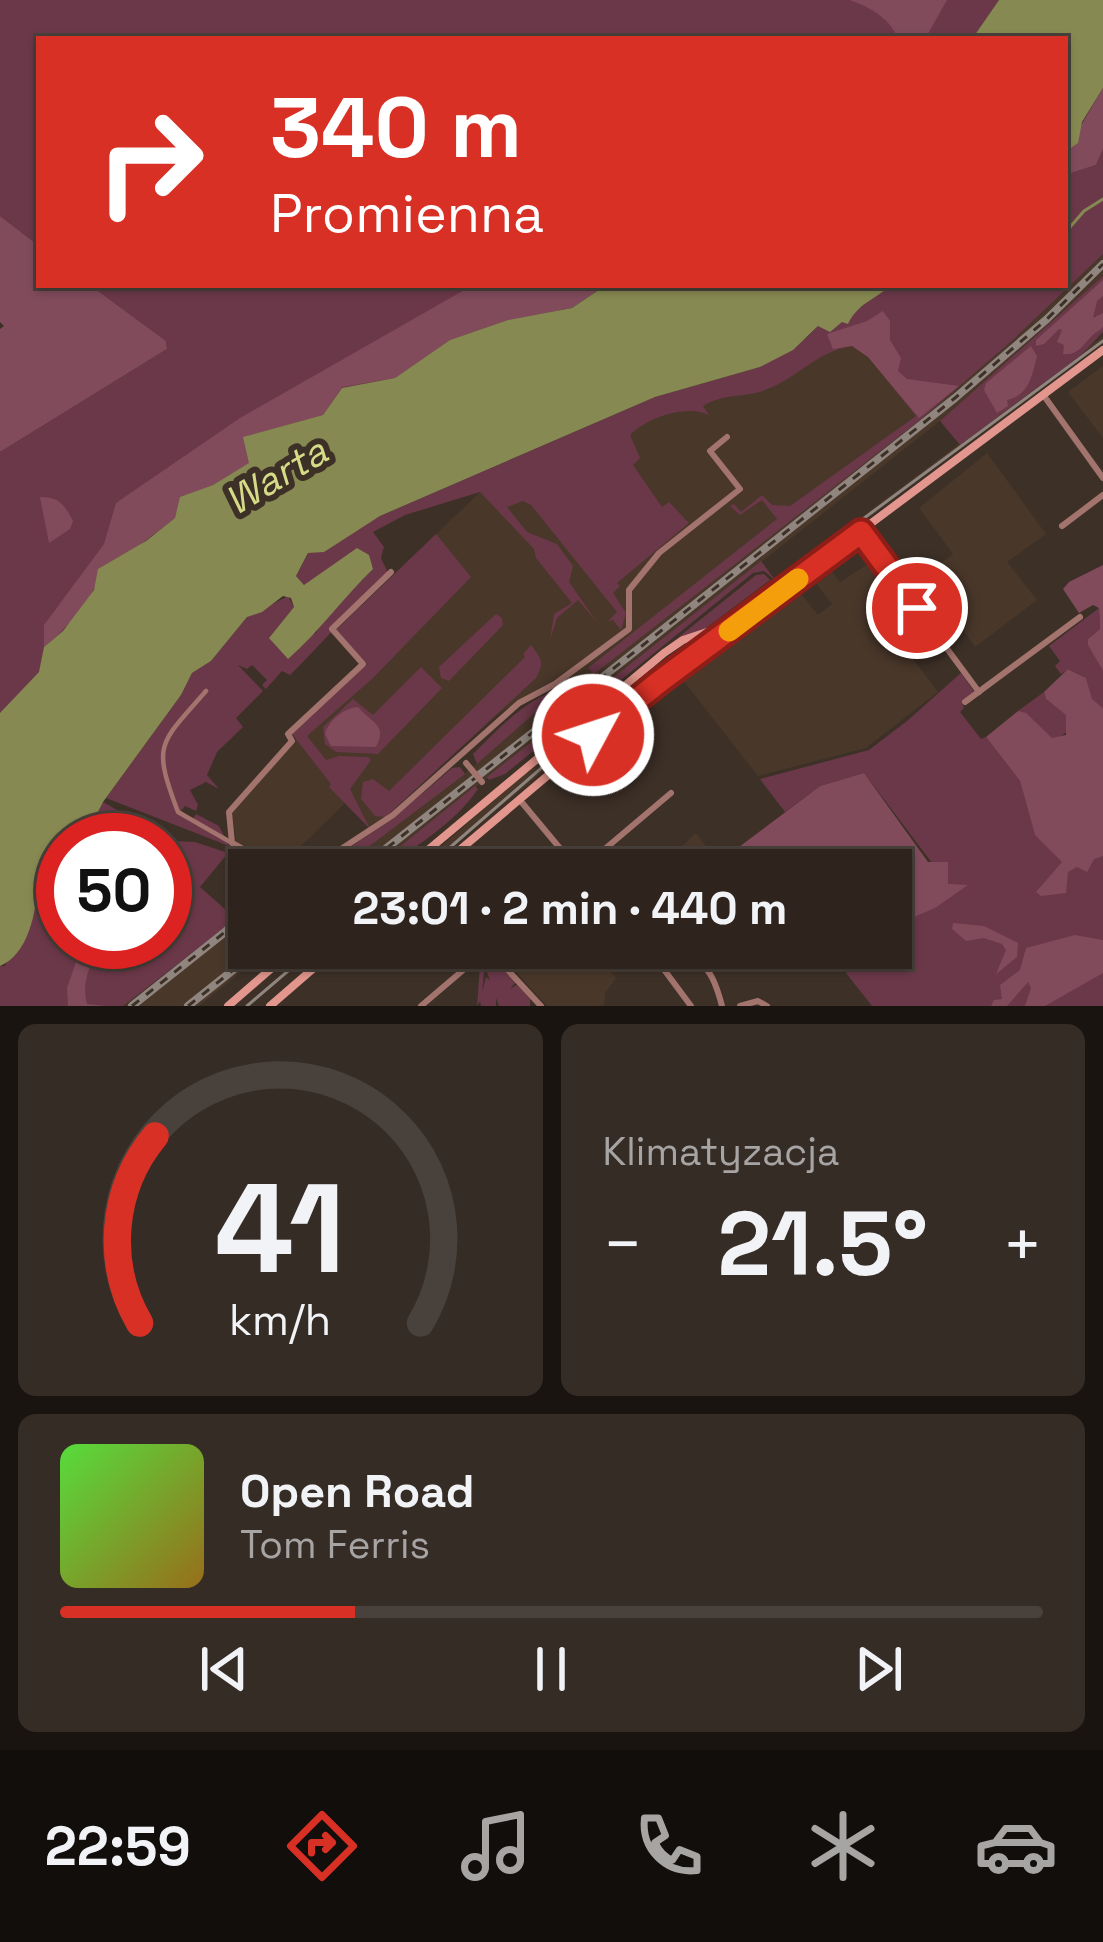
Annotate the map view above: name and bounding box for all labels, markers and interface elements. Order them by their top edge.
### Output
text: 340 m [270,74,522,182]
icon: right [72,84,228,240]
text: Promienna [270,179,544,248]
water label: Warta [216,426,337,526]
pin [866,557,968,659]
icon: arrive [884,575,950,641]
position arrow [530,672,656,798]
speed limit sign: 50 [36,813,192,969]
text: 23:01 · 2 min · 440 m [353,880,787,937]
text: Klimatyzacja [603,1127,839,1176]
text: 41 [215,1149,346,1308]
text: 21.5° [718,1186,928,1301]
text: − [603,1202,643,1286]
text: + [1002,1202,1043,1286]
text: km/h [229,1293,331,1348]
text: Open Road [240,1463,475,1520]
text: Tom Ferris [240,1520,430,1569]
icon: previous [191,1636,257,1702]
icon: pause [518,1636,584,1702]
icon: next [846,1636,912,1702]
icon: directions [280,1804,364,1888]
icon: music [454,1804,538,1888]
icon: phone [627,1804,711,1888]
icon: climate [801,1804,885,1888]
icon: car [974,1804,1058,1888]
text: 22:59 [45,1812,191,1881]

